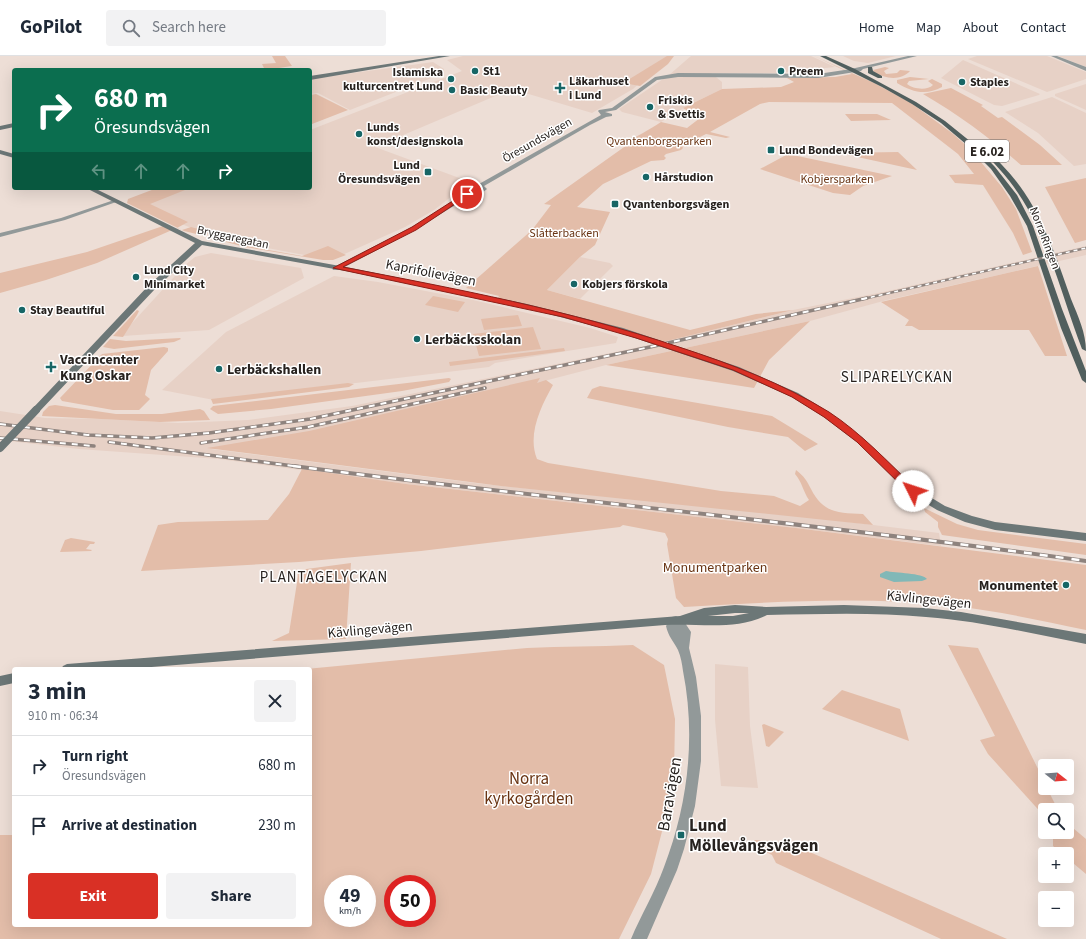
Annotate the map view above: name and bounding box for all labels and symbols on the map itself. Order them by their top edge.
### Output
place label: St1 [483,63,500,80]
place label: Preem [789,63,824,80]
place label: Islamiska kulturcentret Lund [343,64,443,95]
marker: St1 [470,66,480,76]
marker: Preem [776,66,786,76]
place label: Läkarhuset i Lund [569,73,629,104]
marker: Islamiska kulturcentret Lund [446,74,456,84]
place label: Staples [970,74,1009,91]
marker: Staples [957,77,967,87]
place label: Basic Beauty [460,82,528,99]
marker: Läkarhuset i Lund [554,82,566,94]
marker: Basic Beauty [447,85,457,95]
place label: Friskis & Svettis [658,92,705,123]
marker: Friskis & Svettis [645,102,655,112]
street label: Öresundsvägen [499,114,575,167]
place label: Lunds konst/designskola [367,119,463,150]
marker: Lunds konst/designskola [354,129,364,139]
park label: Qvantenborgsparken [606,133,712,150]
road number: E 6.02 [965,140,1009,162]
place label: Lund Bondevägen [779,142,874,159]
marker: Lund Bondevägen [766,145,776,155]
place label: Lund Öresundsvägen [338,157,420,188]
marker: Lund Öresundsvägen [423,167,433,177]
place label: Hårstudion [654,169,713,186]
park label: Kobjersparken [800,171,874,188]
marker: Hårstudion [641,172,651,182]
pin [450,177,484,211]
place label: Qvantenborgsvägen [623,196,730,213]
marker: Qvantenborgsvägen [610,199,620,209]
street label: Norra Ringen [1025,205,1064,272]
street label: Bryggaregatan [195,222,270,253]
park label: Slåtterbacken [529,225,599,242]
street label: Kaprifolievägen [384,254,478,292]
place label: Lund City Minimarket [144,262,205,293]
marker: Lund City Minimarket [131,272,141,282]
place label: Kobjers förskola [582,276,668,293]
marker: Kobjers förskola [569,279,579,289]
place label: Stay Beautiful [30,302,105,319]
marker: Stay Beautiful [17,305,27,315]
place label: Lerbäcksskolan [425,330,521,350]
marker: Lerbäcksskolan [412,334,422,344]
place label: Vaccincenter Kung Oskar [59,350,139,386]
place label: Lerbäckshallen [227,360,321,380]
marker: Vaccincenter Kung Oskar [45,361,57,373]
marker: Lerbäckshallen [214,364,224,374]
district label: SLIPARELYCKAN [841,367,953,388]
position arrow [892,470,934,512]
park label: Monumentparken [663,558,767,578]
district label: PLANTAGELYCKAN [260,567,388,588]
place label: Monumentet [979,576,1059,596]
marker: Monumentet [1061,580,1071,590]
street label: Kävlingevägen [886,586,972,614]
street label: Kävlingevägen [327,616,413,644]
street label: Baravägen [652,755,688,833]
north arrow [1038,759,1074,795]
park label: Norra kyrkogården [484,767,574,811]
place label: Lund Möllevångsvägen [689,814,818,858]
marker: Lund Möllevångsvägen [676,830,686,840]
speed limit sign: 50 [384,875,436,927]

